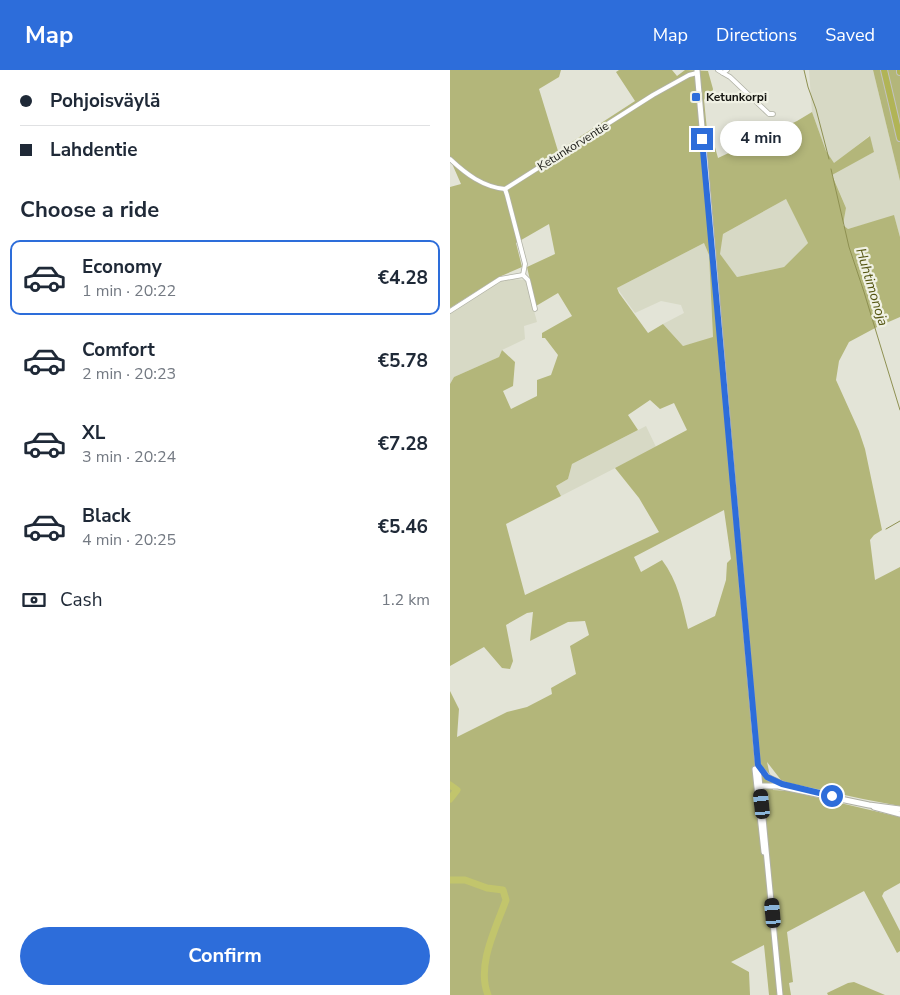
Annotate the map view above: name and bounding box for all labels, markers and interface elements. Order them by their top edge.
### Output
text: Map [25,19,73,51]
text: Map [653,23,688,47]
text: Directions [716,23,797,47]
text: Saved [825,23,875,47]
text: Pohjoisväylä [50,88,160,114]
place label: Ketunkorpi [706,89,767,105]
marker: Ketunkorpi [690,91,702,103]
street label: Ketunkorventie [534,118,612,174]
callout: 4 min [720,122,802,156]
text: 4 min [740,127,782,149]
route end [691,128,713,150]
text: Lahdentie [50,137,137,163]
text: Choose a ride [20,195,159,225]
water label: Huhtimonoja [851,246,893,328]
text: Economy [82,254,162,280]
icon: car [22,255,67,300]
text: €4.28 [378,265,428,291]
text: 1 min · 20:22 [82,280,176,302]
text: Comfort [82,337,155,363]
icon: car [22,338,67,383]
text: €5.78 [378,348,428,374]
text: 2 min · 20:23 [82,363,176,385]
text: XL [82,420,105,446]
icon: car [22,421,67,466]
text: €7.28 [378,431,428,457]
text: 3 min · 20:24 [82,446,176,468]
text: Black [82,503,131,529]
icon: car [22,504,67,549]
text: €5.46 [378,514,428,540]
text: 4 min · 20:25 [82,529,176,551]
icon: cash [20,586,48,614]
text: Cash [60,587,102,613]
text: 1.2 km [381,589,430,611]
route start [821,785,843,807]
car [752,788,771,820]
car [764,897,781,929]
button: Confirm [20,927,430,985]

